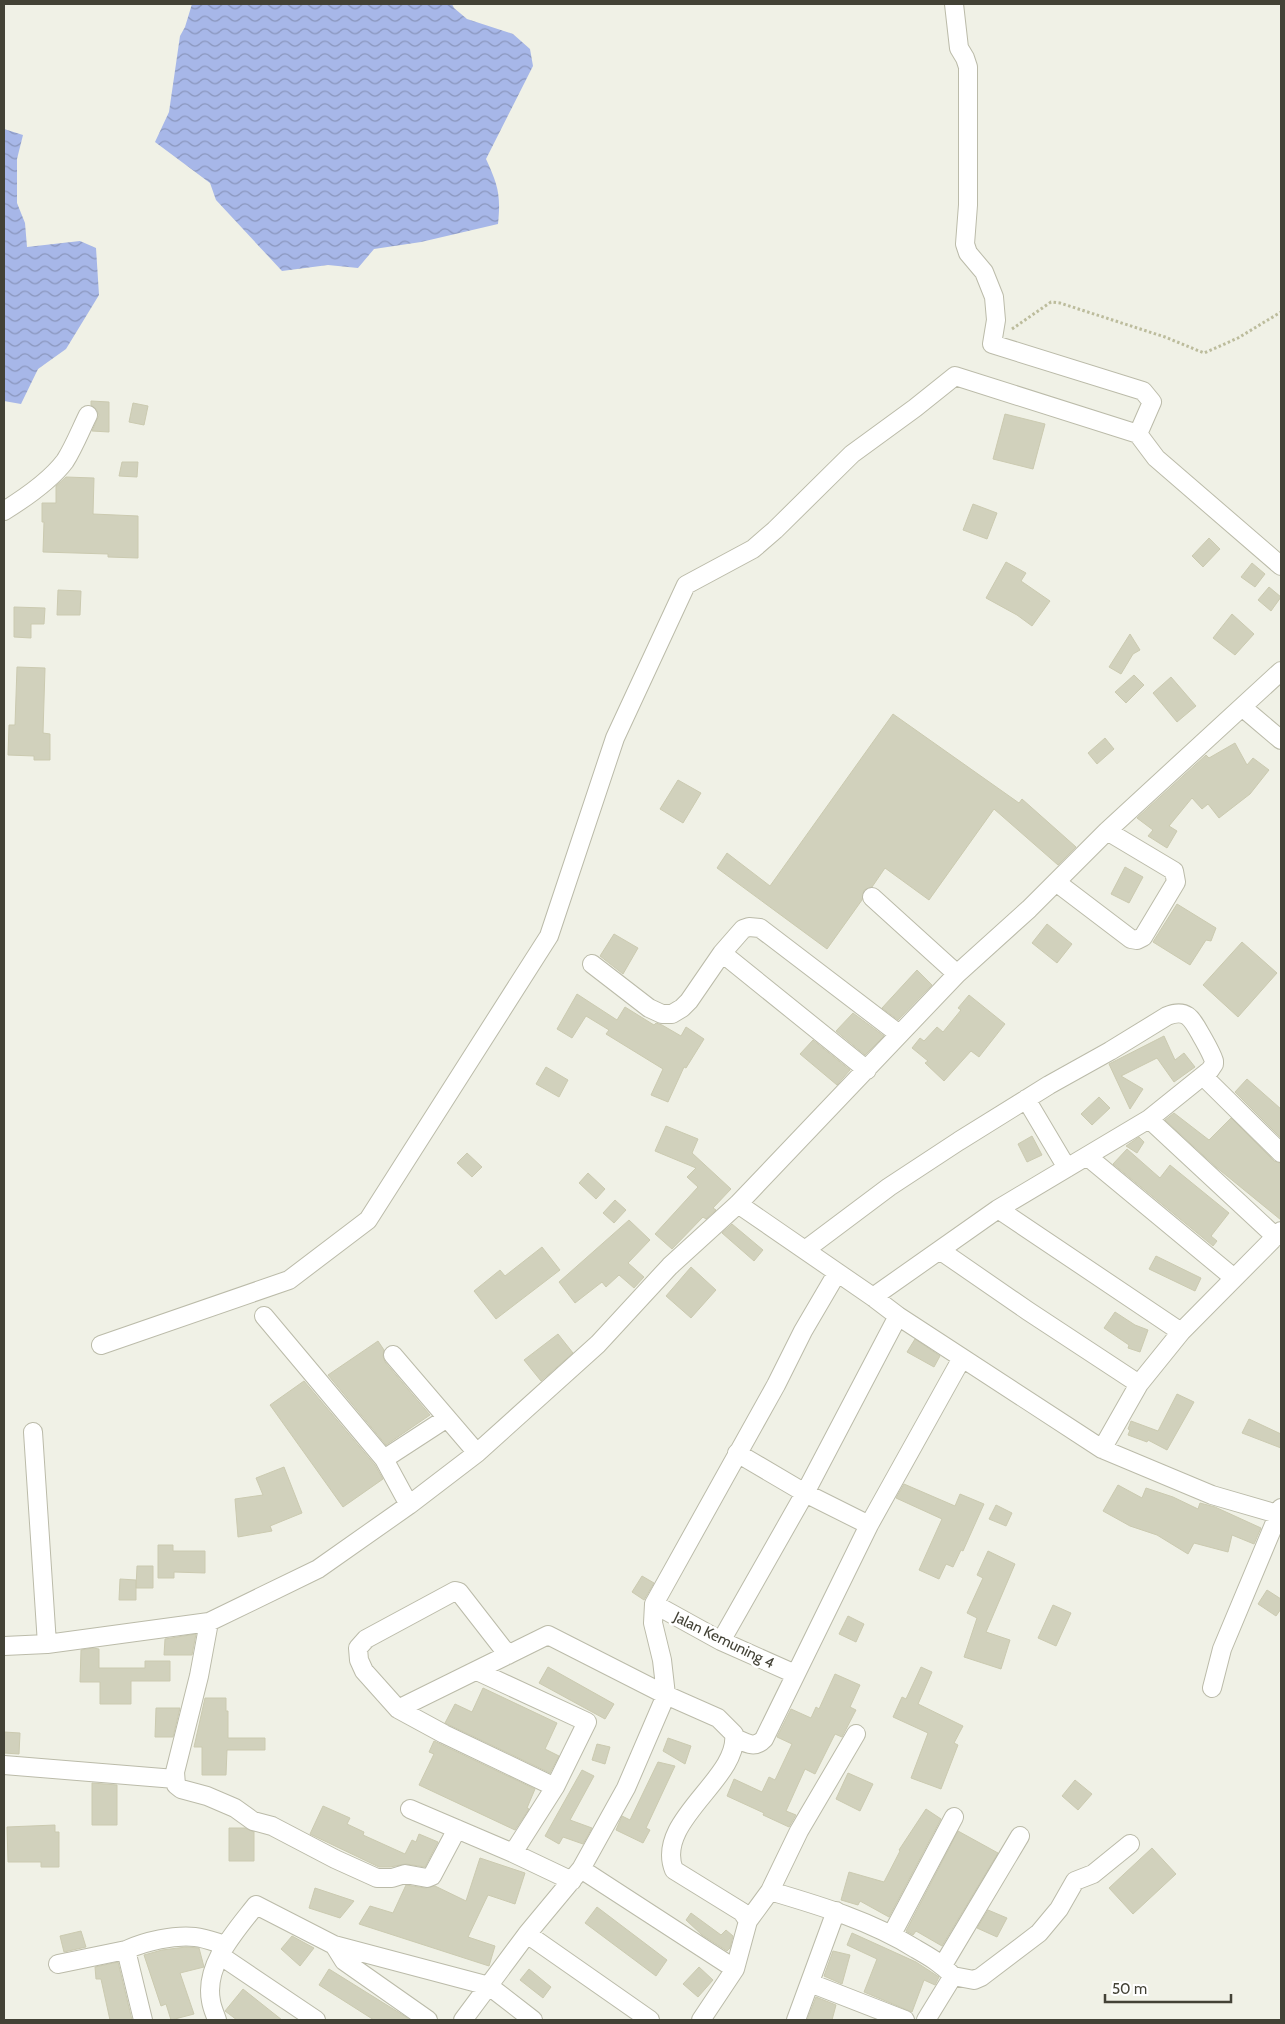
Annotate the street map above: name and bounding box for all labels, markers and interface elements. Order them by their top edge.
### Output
street label: Jalan Kemuning 4 [670,1607,777,1672]
scale bar [1105,1972,1231,2004]
text: 50 m [1112,1980,1147,1998]

